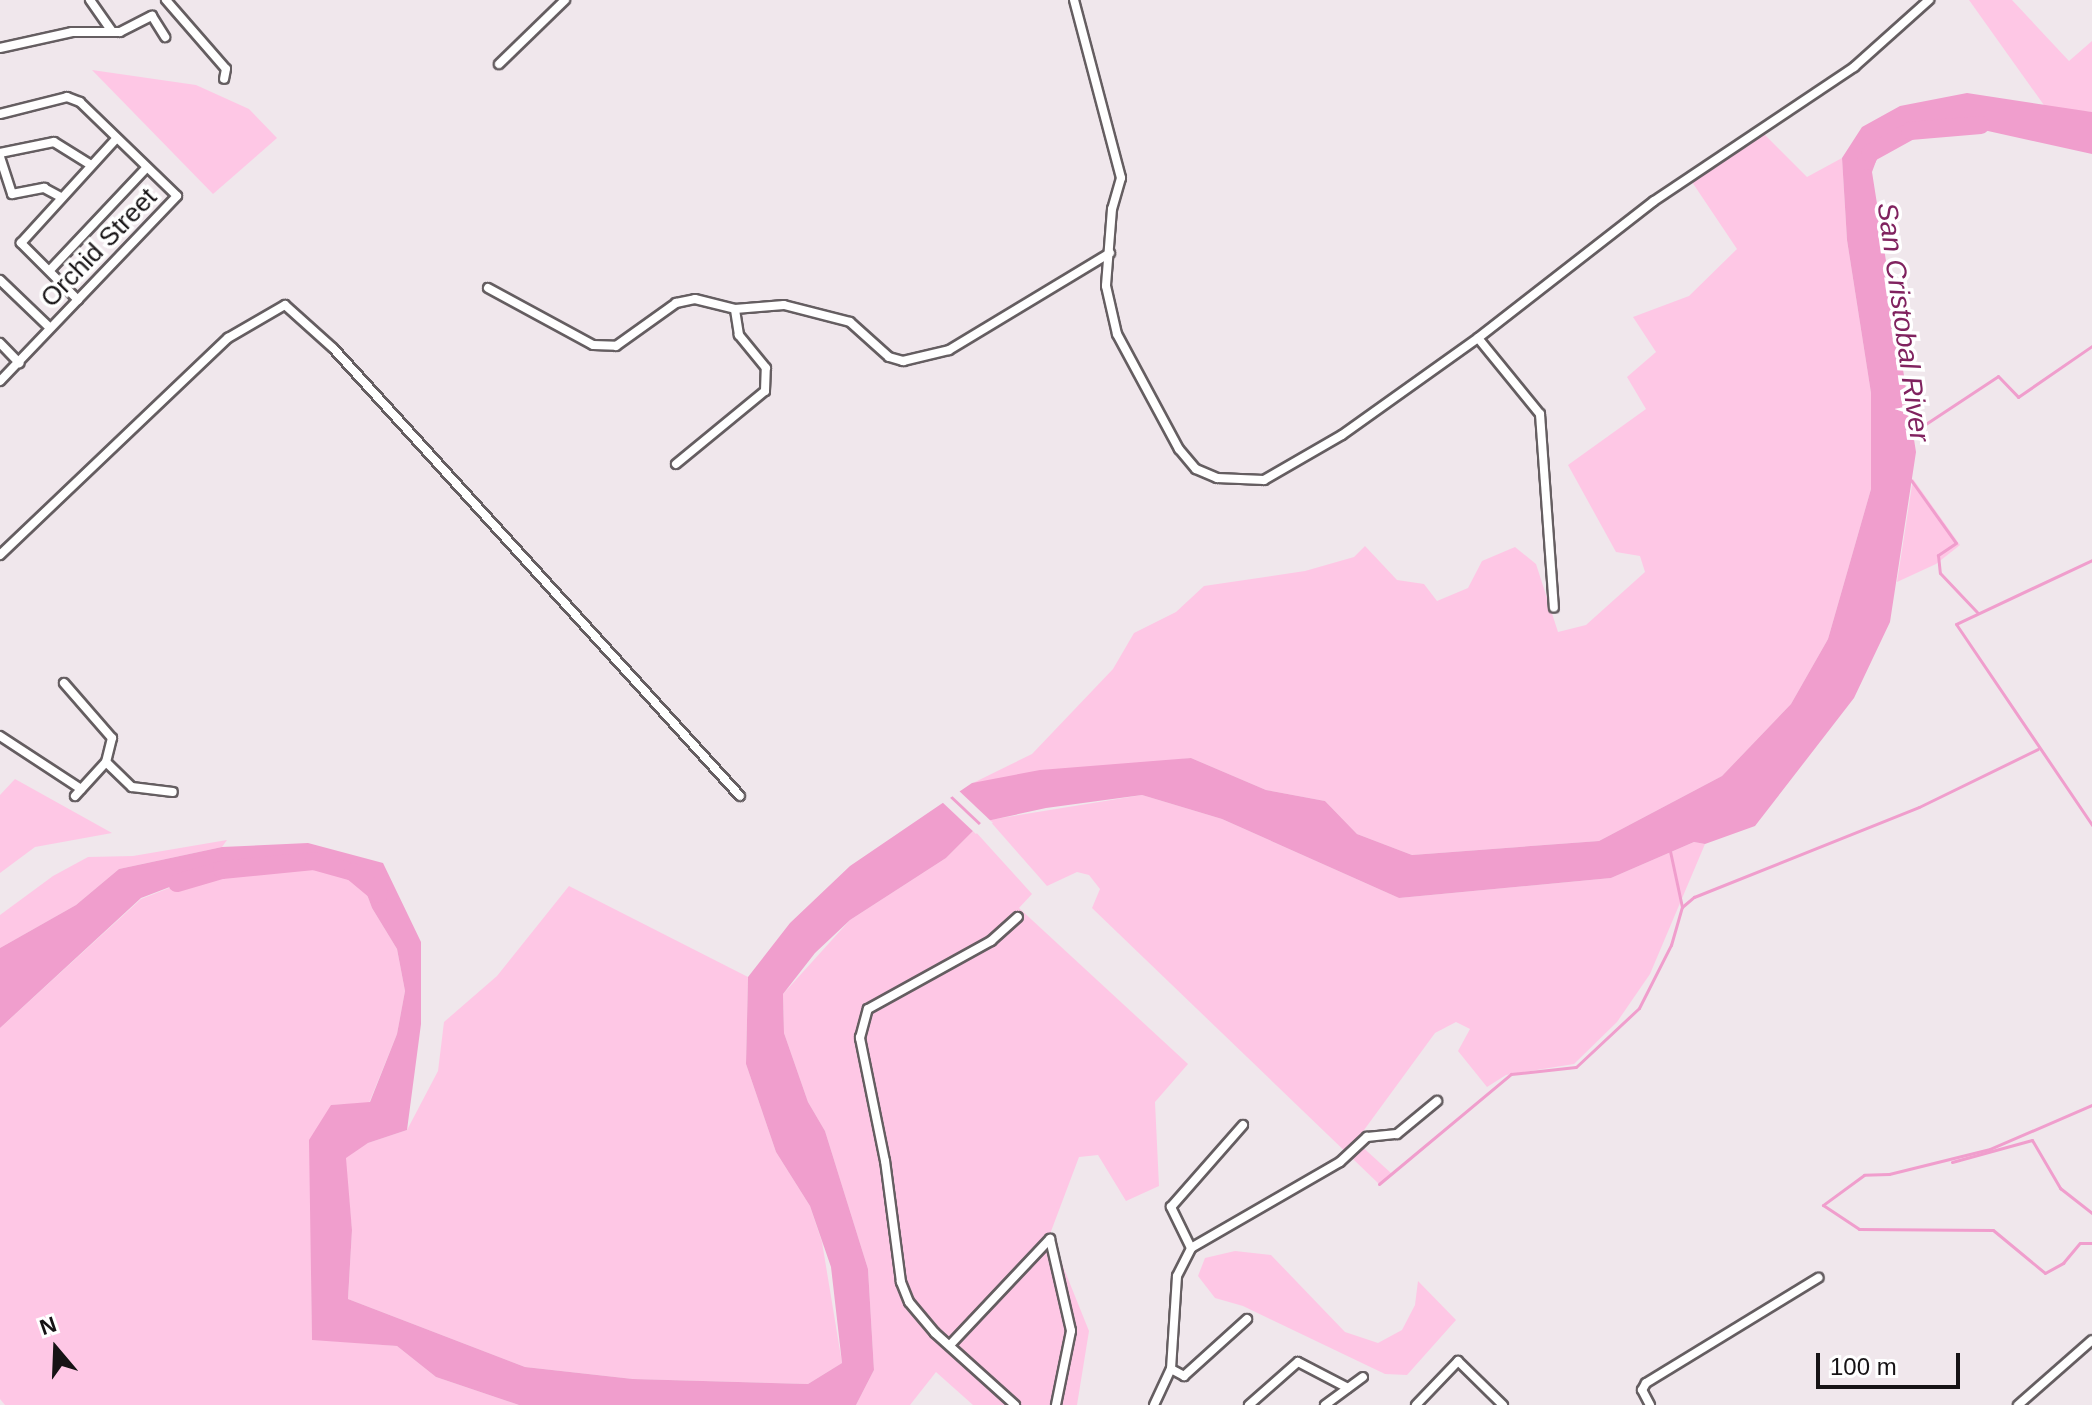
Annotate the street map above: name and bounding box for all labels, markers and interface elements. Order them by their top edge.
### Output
street label: Orchid Street [35,182,163,314]
water label: San Cristobal River [1870,200,1936,444]
north arrow [16,1309,96,1389]
text: N [36,1311,60,1340]
scale bar [1820,1337,1964,1387]
text: 100 m [1830,1353,1897,1380]

